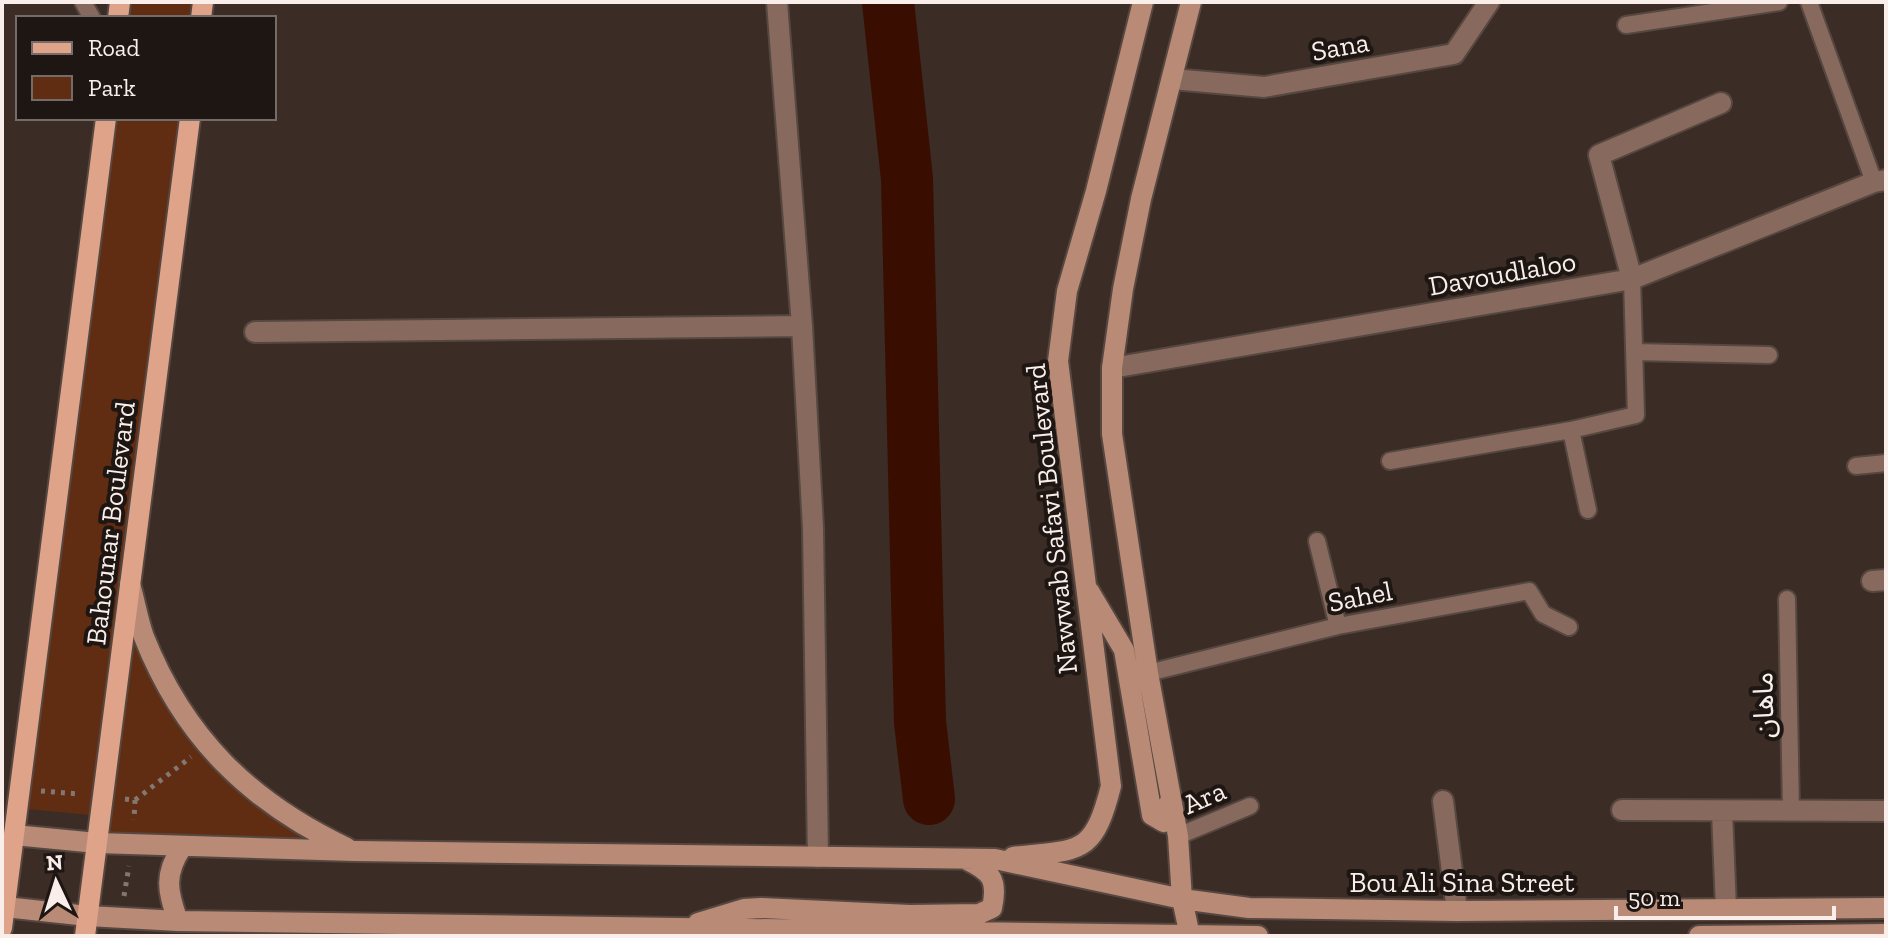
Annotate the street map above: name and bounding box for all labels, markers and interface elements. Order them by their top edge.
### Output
legend [16,16,276,120]
street label: Sana [1309,25,1372,68]
text: Road [88,33,140,62]
text: Park [88,73,136,102]
street label: Davoudlaloo [1426,244,1578,303]
street label: Nawwab Safavi Boulevard [1019,362,1084,676]
street label: Bahounar Boulevard [79,399,142,647]
street label: Sahel [1325,574,1395,619]
street label: ماهان [1746,672,1781,738]
street label: Ara [1178,774,1231,821]
north arrow [16,842,96,922]
text: N [45,848,64,877]
street label: Bou Ali Sina Street [1350,866,1575,899]
scale bar [1616,870,1834,920]
text: 50 m [1628,883,1681,912]

